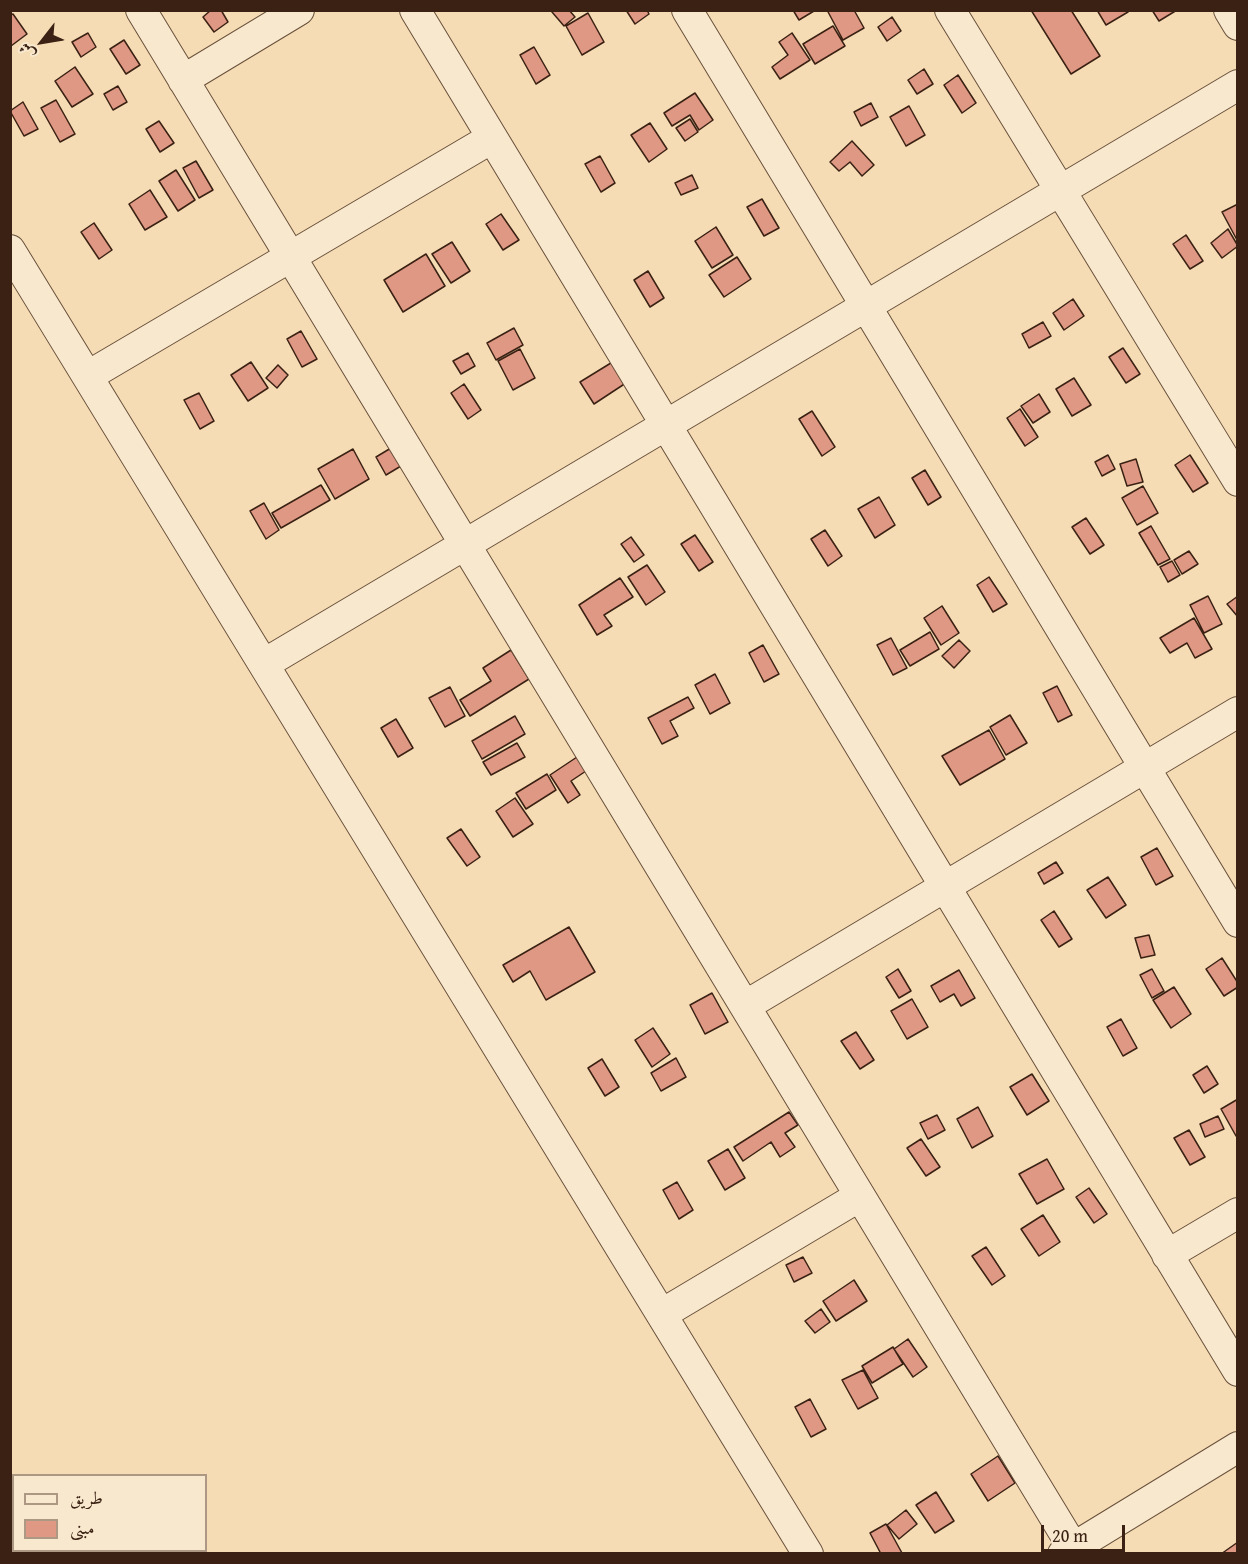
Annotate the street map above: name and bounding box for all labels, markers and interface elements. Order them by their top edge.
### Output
north arrow [12,12,72,72]
text: ش [12,38,41,64]
legend [12,1474,207,1552]
text: طريق [70,1484,103,1511]
scale bar [1044,1513,1128,1551]
text: مبنى [70,1514,95,1541]
text: 20 m [1052,1522,1088,1549]

